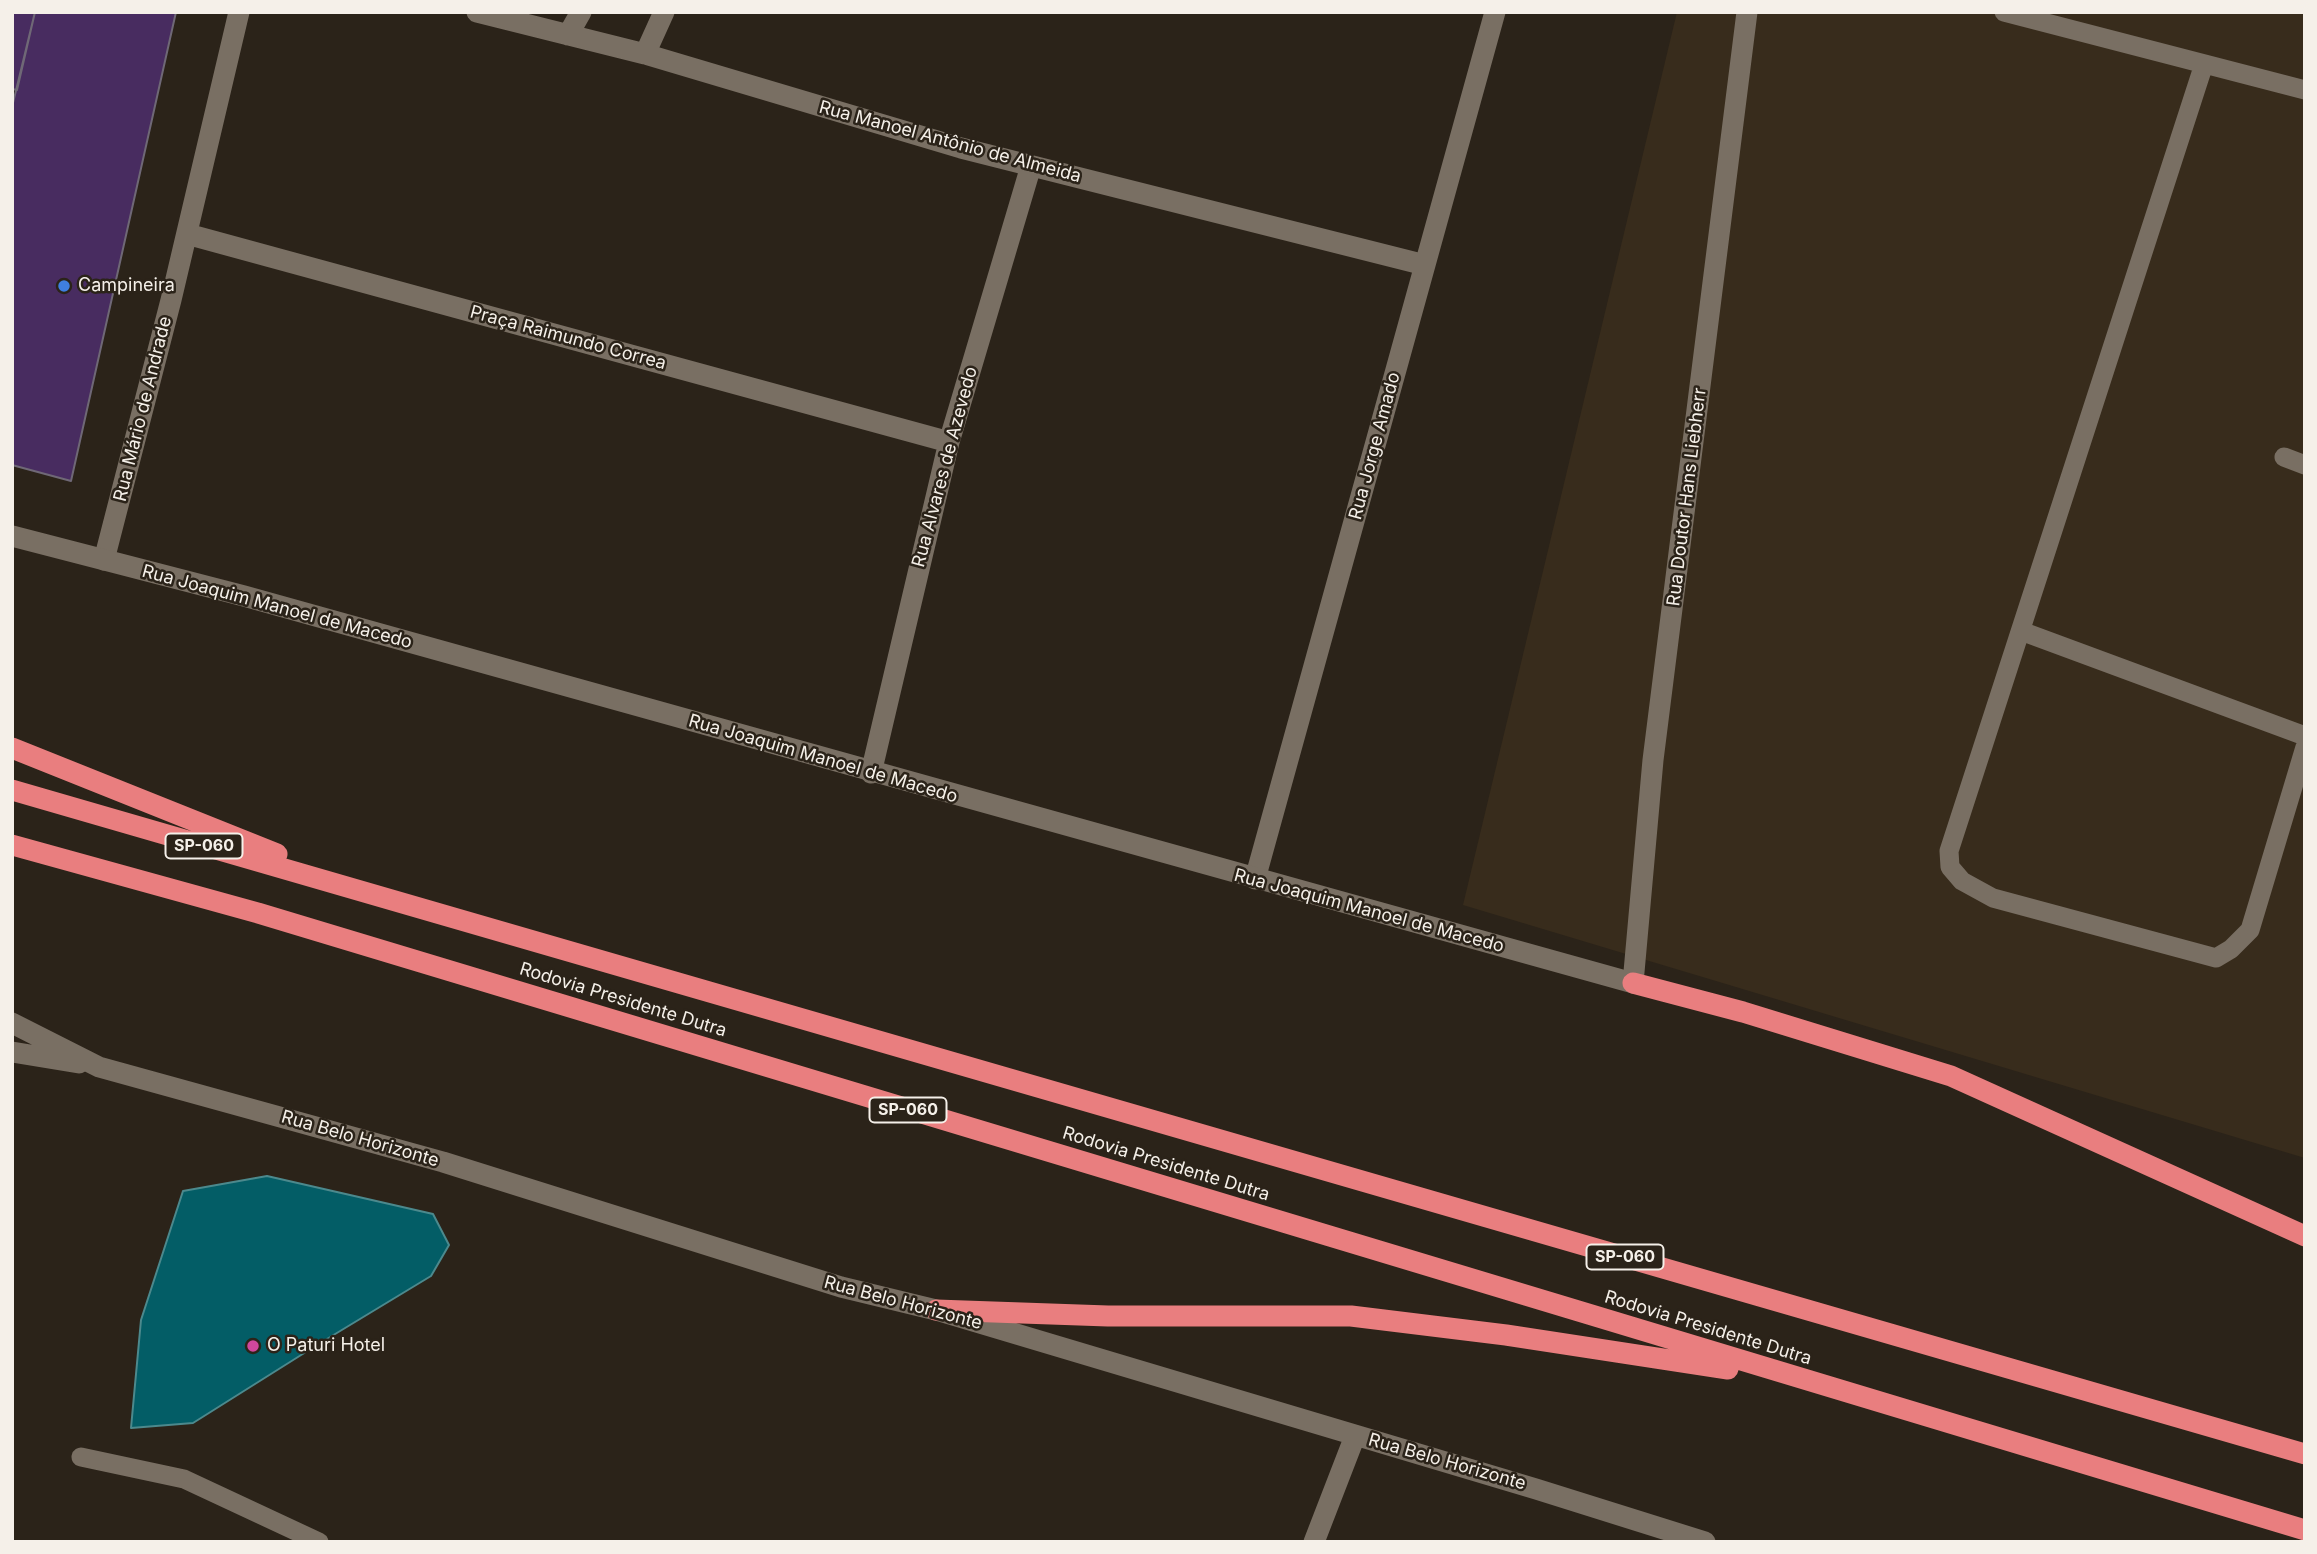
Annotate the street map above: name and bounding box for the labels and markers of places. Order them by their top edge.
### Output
place label: Campineira [78,275,175,297]
marker: Campineira [56,278,72,294]
place label: O Paturi Hotel [267,1335,385,1357]
marker: O Paturi Hotel [245,1338,261,1354]

